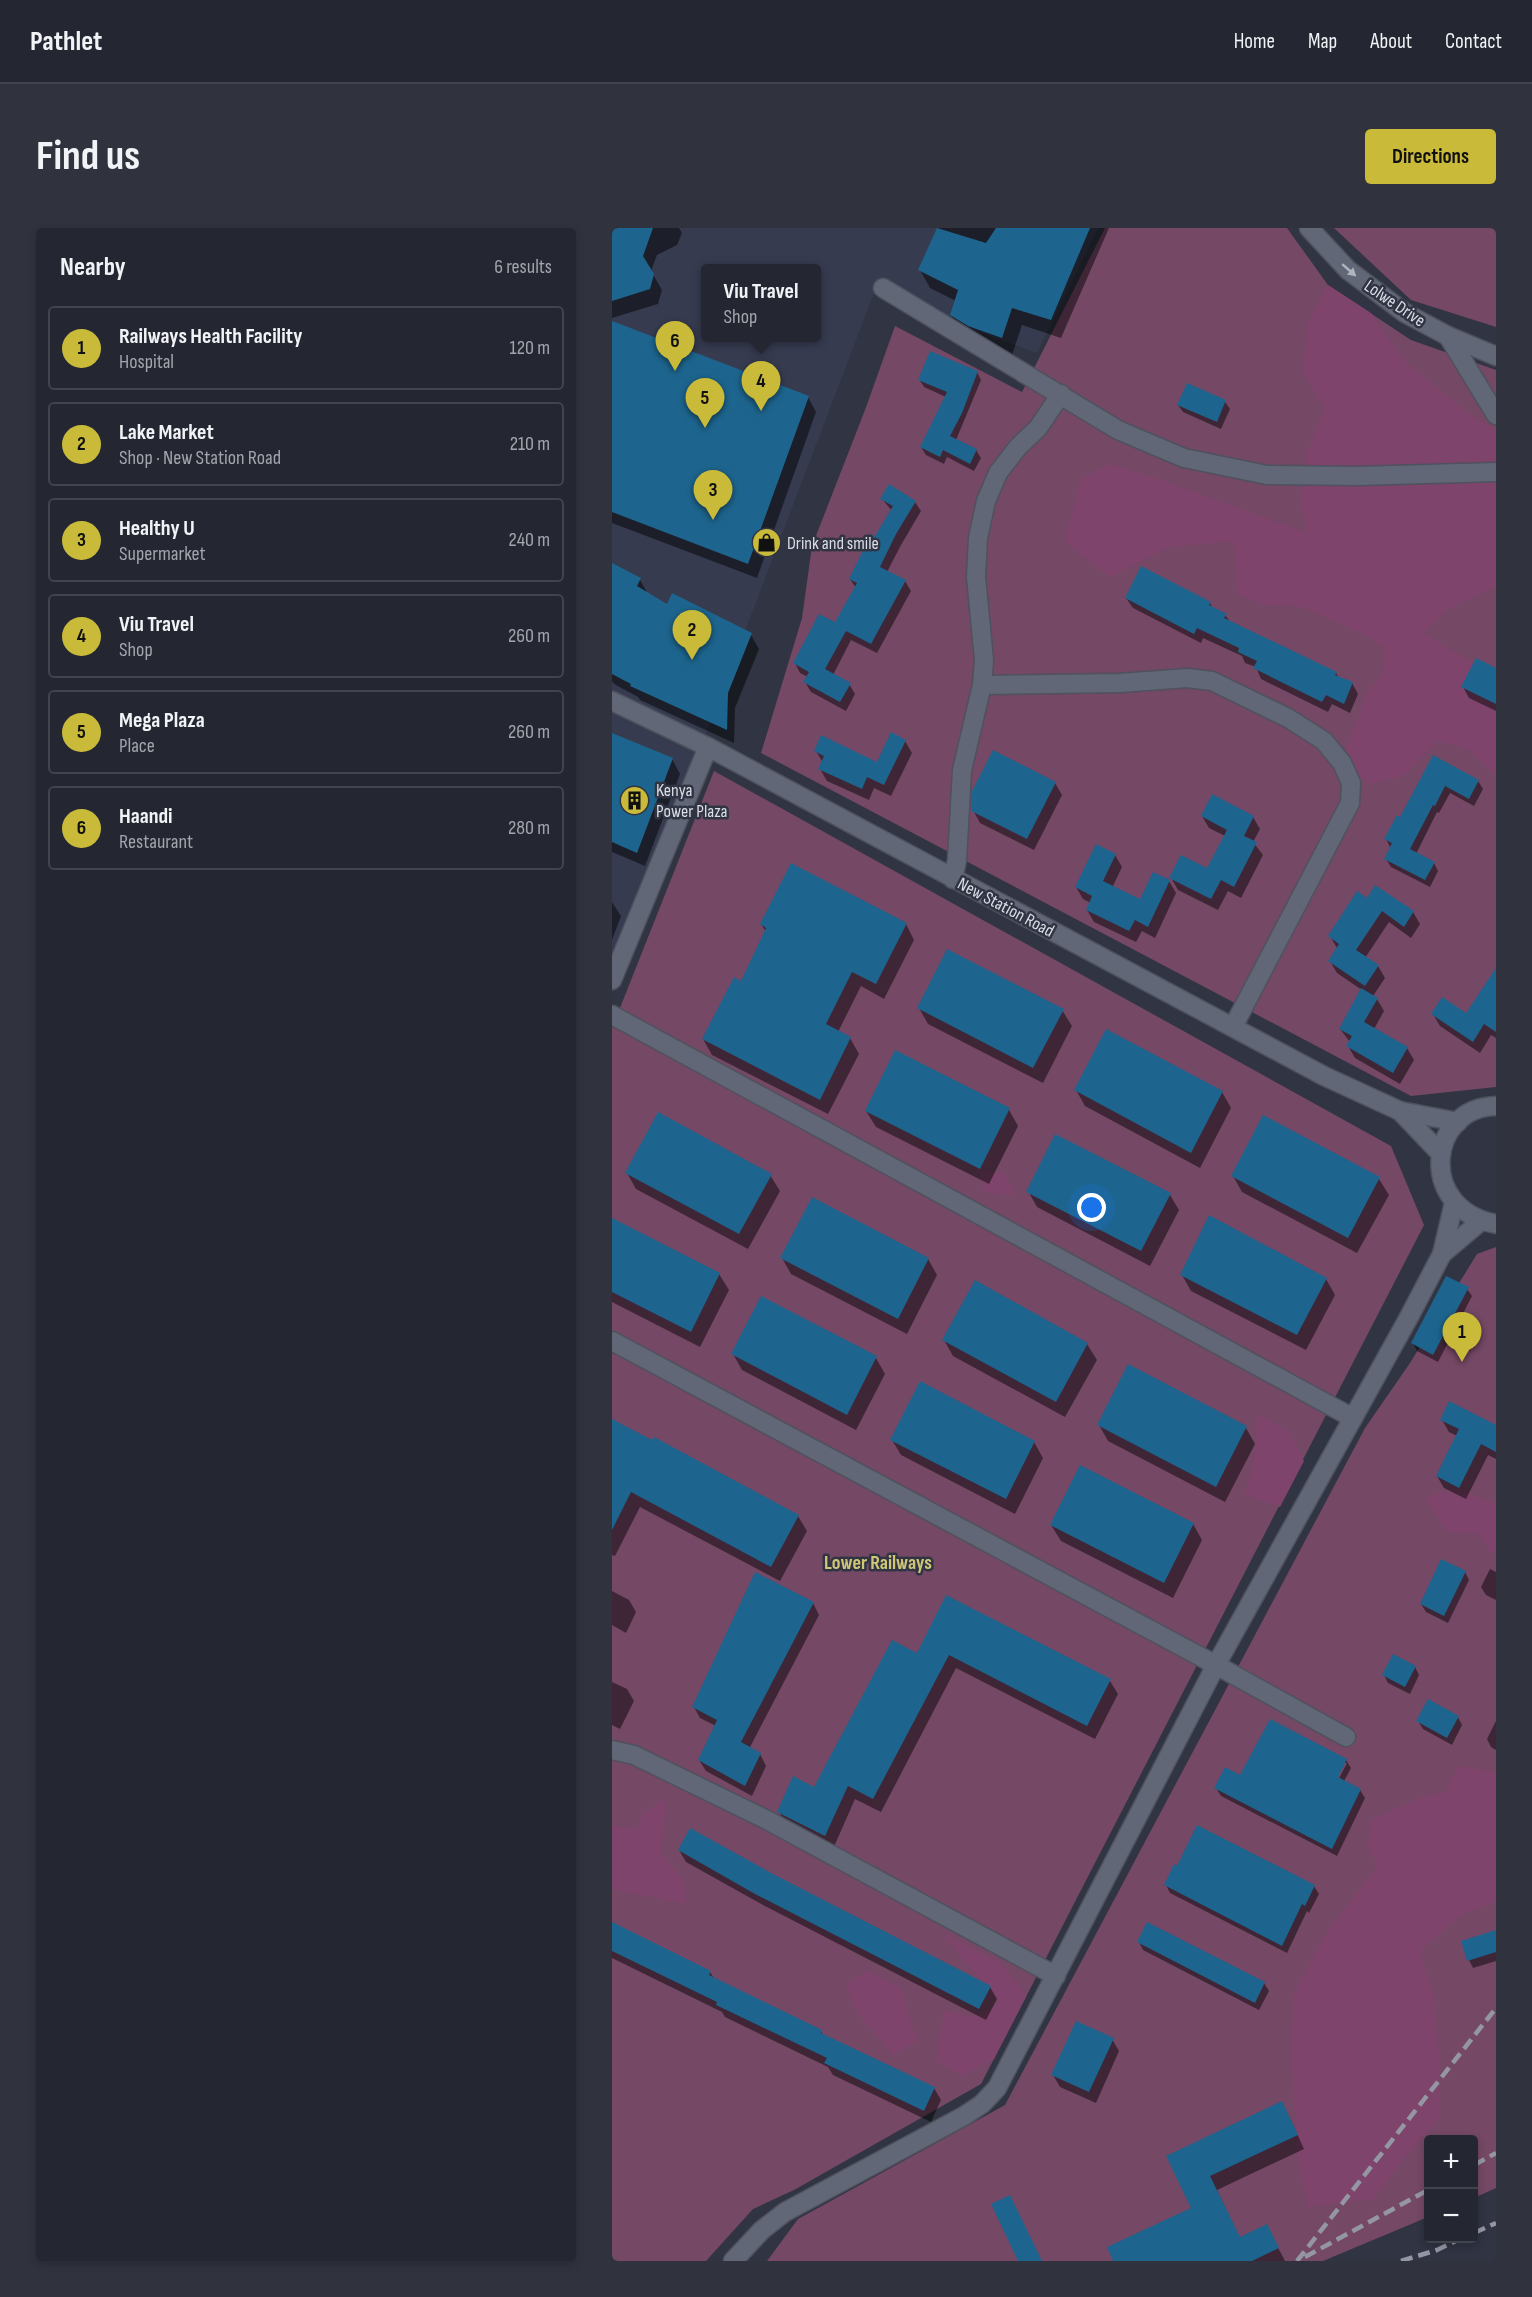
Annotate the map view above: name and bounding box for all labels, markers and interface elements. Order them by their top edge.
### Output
text: Pathlet [30,25,102,58]
text: Home [1234,29,1275,54]
text: Map [1308,29,1337,54]
text: About [1370,29,1412,54]
text: Contact [1445,29,1502,54]
button: Directions [1365,129,1496,184]
text: Find us [36,131,140,182]
text: Nearby [60,252,126,283]
text: 6 results [494,255,552,279]
one-way arrow [1341,263,1356,276]
popup [701,264,821,342]
street label: Lolwe Drive [1360,275,1429,331]
text: Viu Travel [724,278,798,305]
text: Shop [724,305,757,329]
pin: 6 [656,322,694,371]
text: Railways Health Facility [119,323,302,350]
text: 1 [78,336,85,360]
text: 120 m [510,336,550,360]
text: Hospital [119,350,174,374]
pin: 4 [742,362,780,411]
pin: 5 [686,378,724,428]
text: Lake Market [119,419,214,446]
text: 2 [77,432,86,456]
text: 210 m [510,432,550,456]
text: Shop · New Station Road [119,446,281,470]
pin: 3 [694,470,732,520]
text: Healthy U [119,515,195,542]
shop icon: Drink and smile [750,527,782,559]
text: 3 [77,528,86,552]
text: 240 m [509,528,550,552]
place label: Drink and smile [787,533,879,554]
text: Supermarket [119,542,206,566]
pin: 2 [672,610,712,660]
text: Viu Travel [119,611,194,638]
text: 4 [77,624,86,648]
text: 260 m [508,624,550,648]
text: Shop [119,638,153,662]
text: Mega Plaza [119,707,205,734]
text: 5 [77,720,86,744]
text: 260 m [508,720,550,744]
text: Place [119,734,155,758]
place label: Kenya Power Plaza [656,780,728,822]
building icon: Kenya Power Plaza [619,784,651,816]
text: Haandi [119,803,173,830]
text: 6 [77,816,86,840]
text: 280 m [508,816,550,840]
text: Restaurant [119,830,193,854]
street label: New Station Road [954,873,1058,942]
your location [1077,1193,1106,1222]
pin: 1 [1442,1312,1482,1362]
district label: Lower Railways [824,1551,932,1575]
map controls [1424,2135,1478,2243]
button: + [1424,2135,1478,2189]
button: − [1424,2189,1478,2243]

